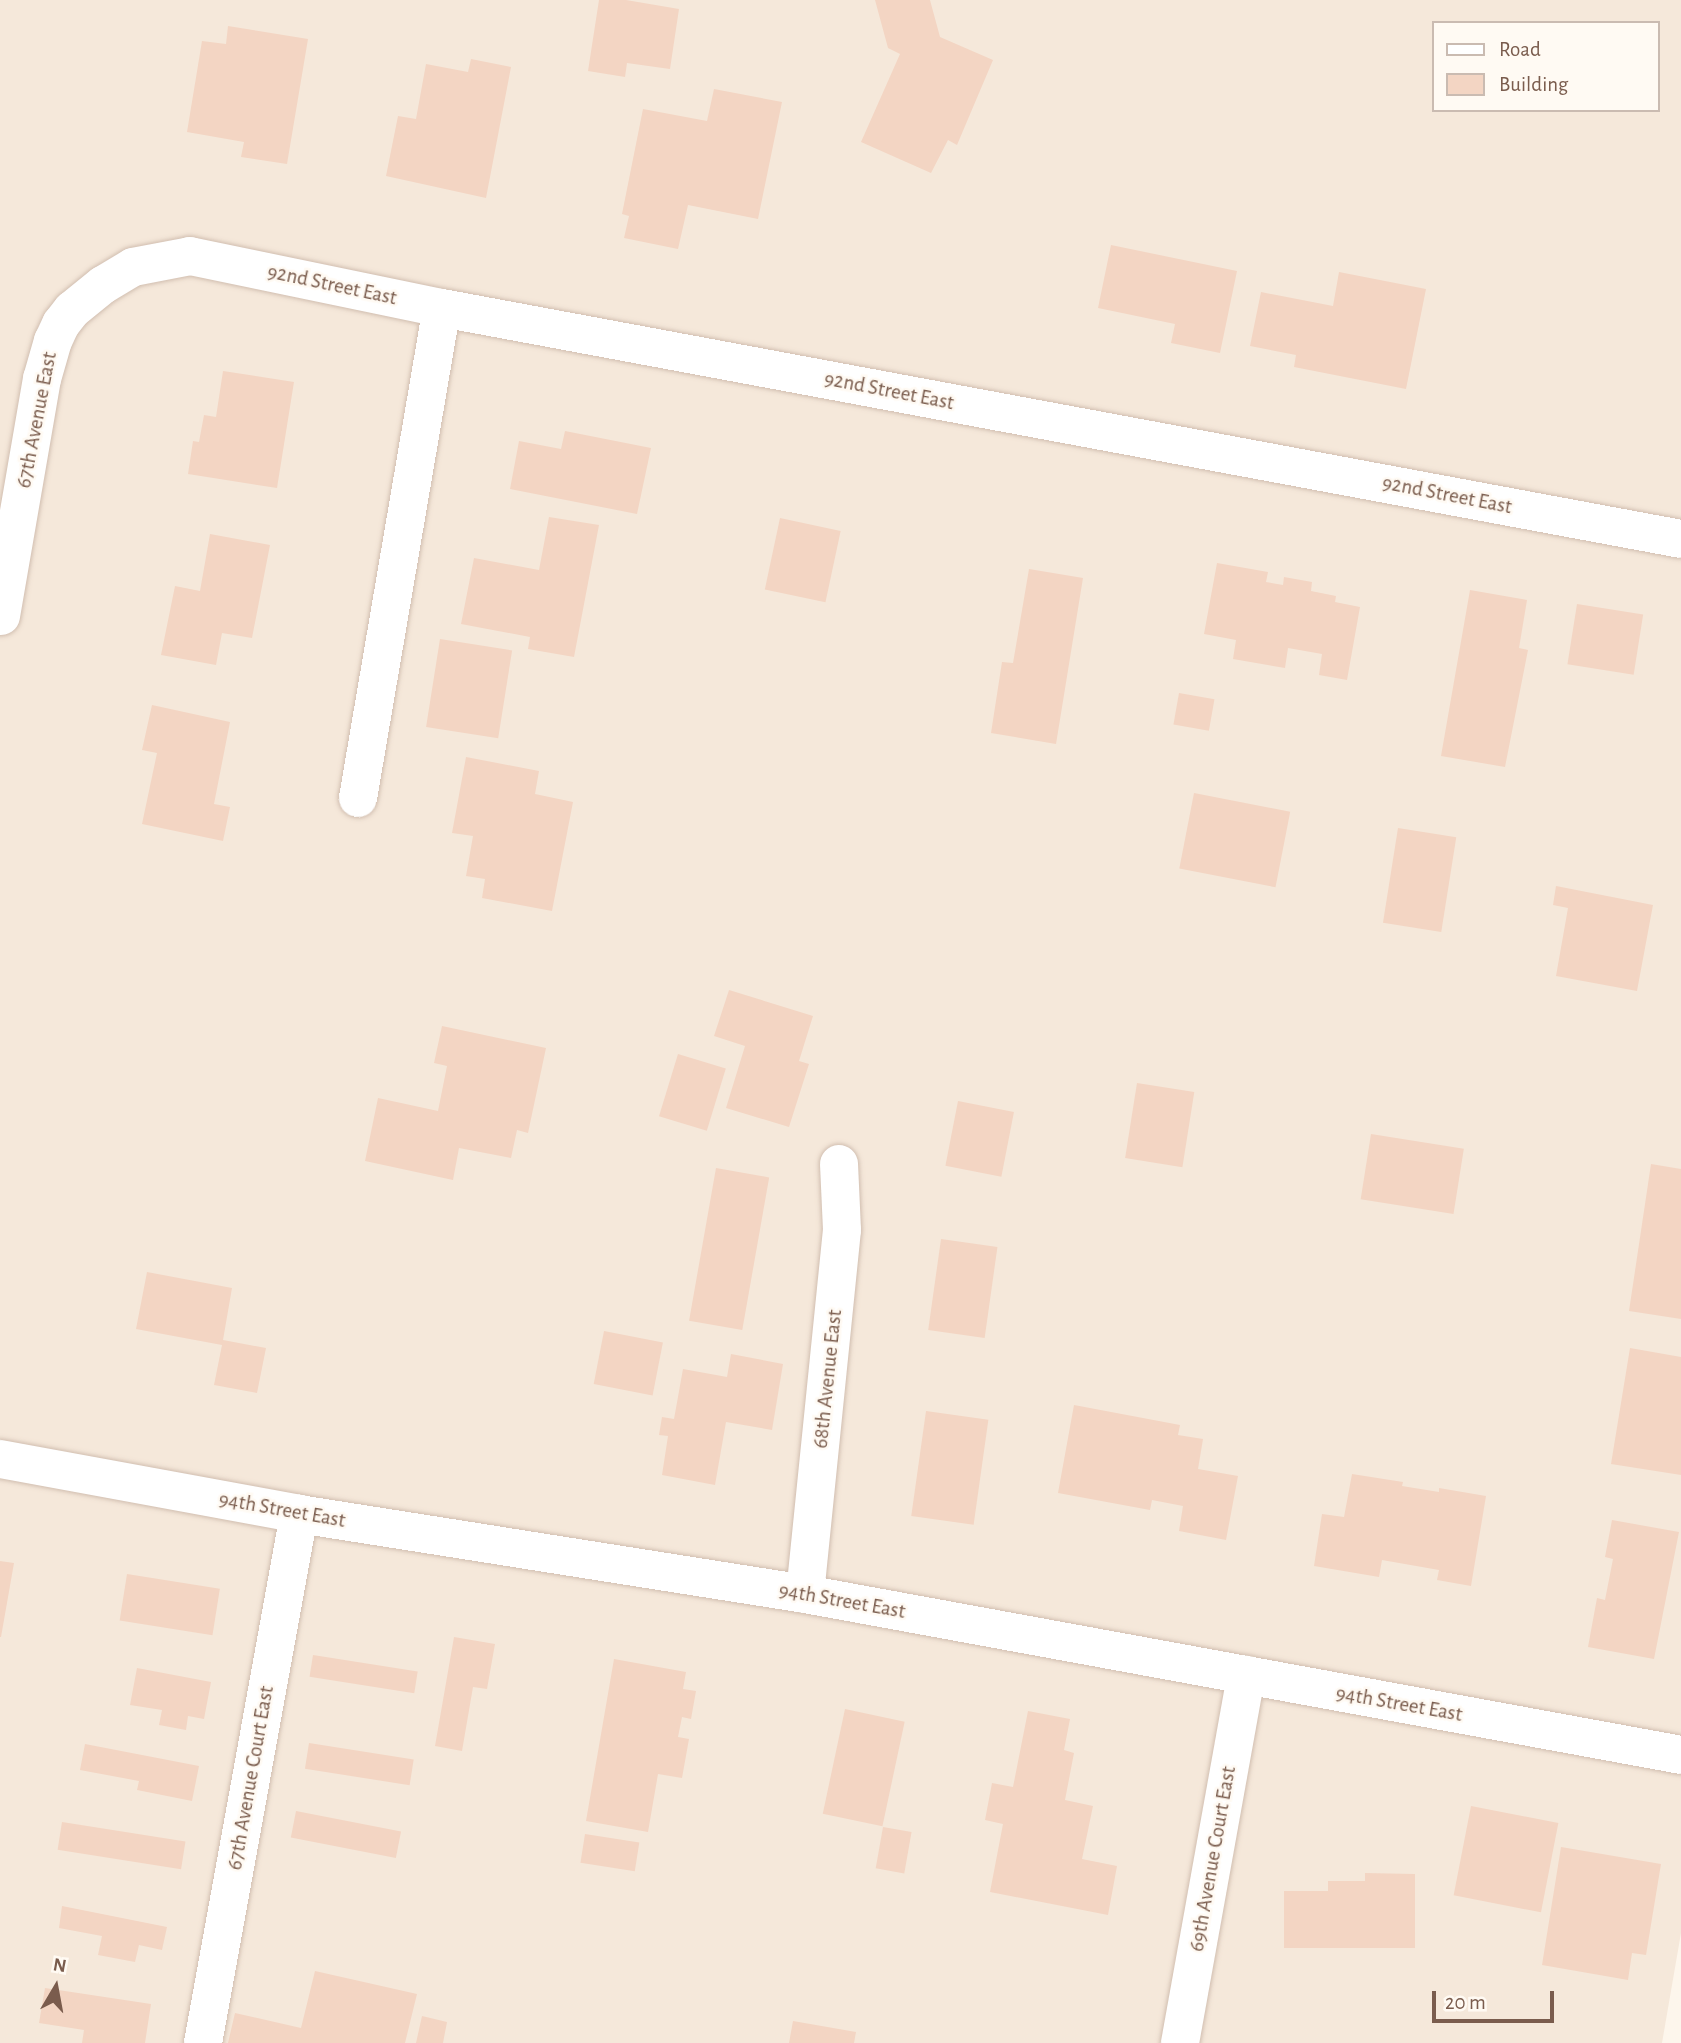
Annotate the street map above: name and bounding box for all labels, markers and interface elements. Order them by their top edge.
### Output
legend [1432,21,1660,112]
text: Road [1499,39,1541,60]
text: Building [1499,74,1568,95]
street label: 92nd Street East [265,259,399,311]
street label: 67th Avenue East [11,350,63,490]
street label: 92nd Street East [822,366,956,416]
street label: 92nd Street East [1380,470,1514,520]
street label: 68th Avenue East [808,1308,848,1450]
street label: 94th Street East [217,1486,347,1534]
street label: 94th Street East [777,1577,907,1625]
street label: 94th Street East [1334,1680,1464,1728]
street label: 67th Avenue Court East [222,1684,280,1872]
street label: 69th Avenue Court East [1184,1764,1242,1954]
north arrow [21,1952,91,2022]
text: N [52,1955,68,1976]
scale bar [1436,1976,1558,2020]
text: 20 m [1445,1992,1486,2013]

